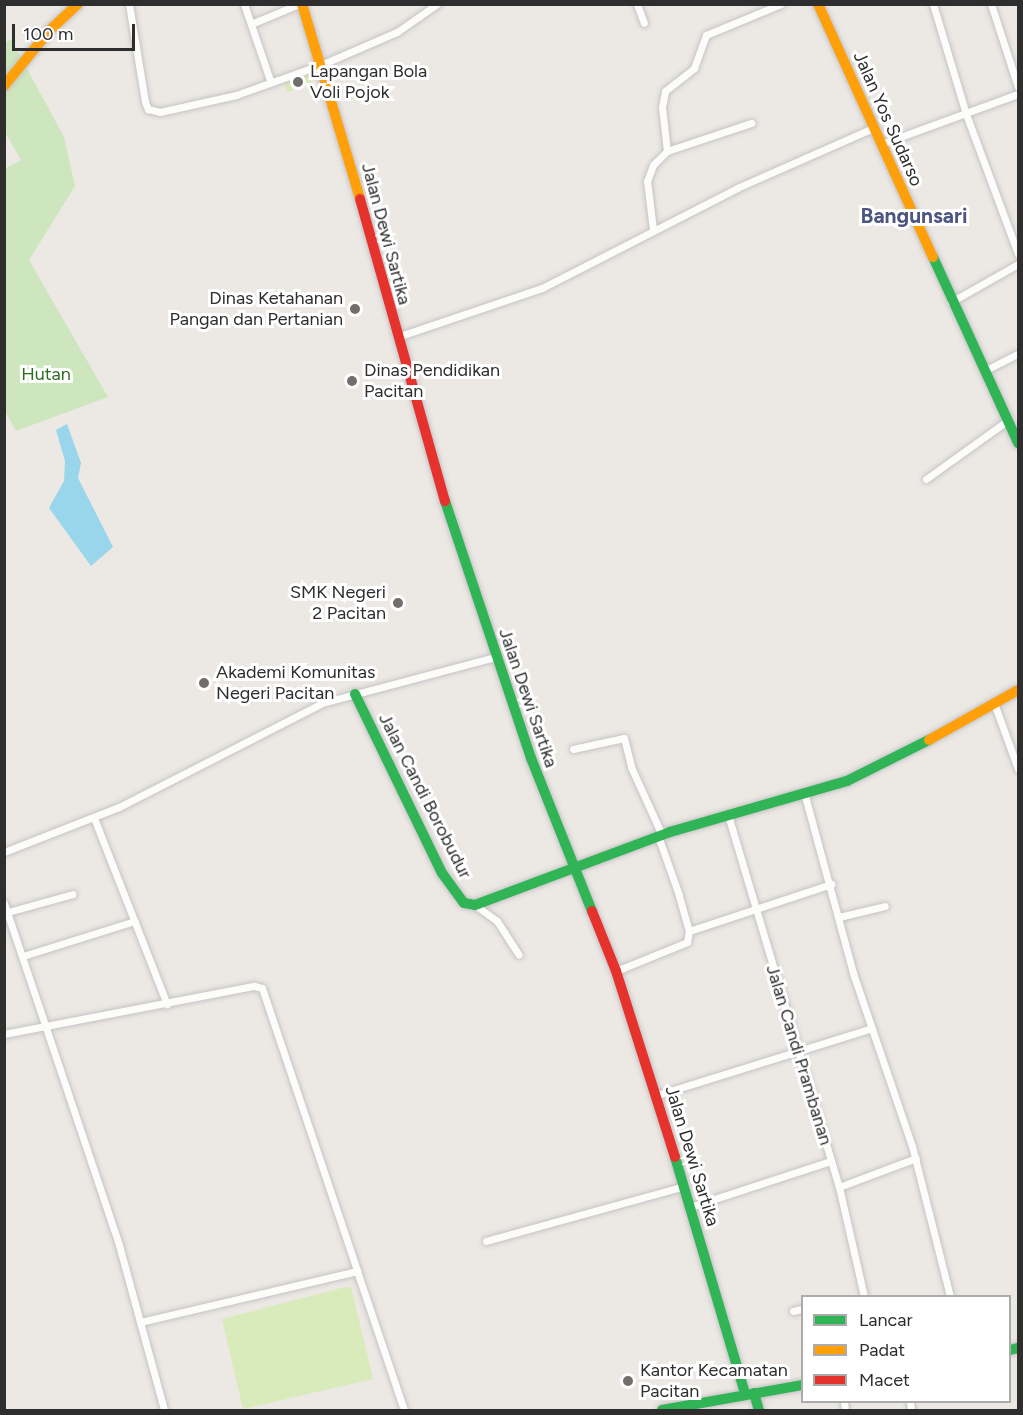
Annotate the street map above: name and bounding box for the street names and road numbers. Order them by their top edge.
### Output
street label: Jalan Yos Sudarso [849,48,927,190]
street label: Jalan Dewi Sartika [357,161,415,307]
street label: Jalan Dewi Sartika [494,626,562,770]
street label: Jalan Candi Borobudur [374,710,476,882]
street label: Jalan Candi Prambanan [761,962,837,1148]
street label: Jalan Dewi Sartika [660,1083,724,1229]

